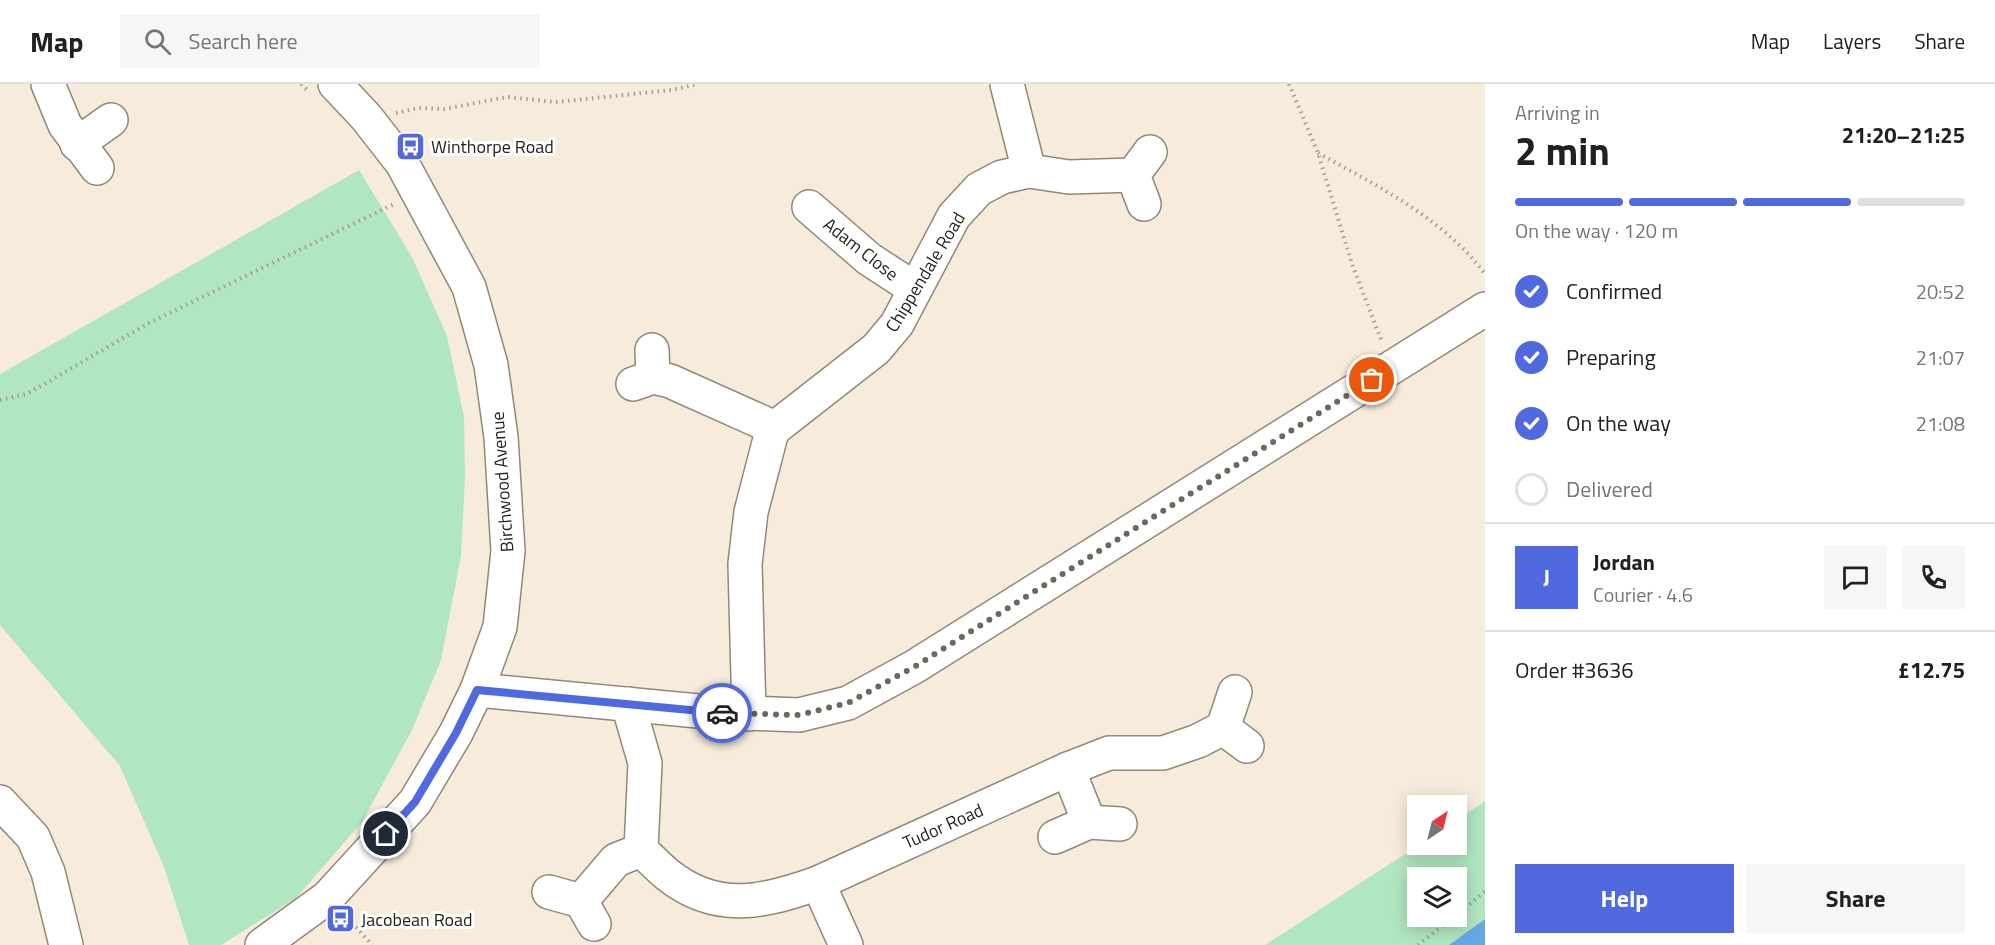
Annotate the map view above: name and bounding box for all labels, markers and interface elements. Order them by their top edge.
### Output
search box [120,14,540,68]
text: Map [30,20,84,63]
text: Search here [189,24,298,58]
icon: search [141,25,174,58]
text: Map [1751,25,1790,57]
text: Layers [1823,25,1881,57]
text: Share [1914,25,1965,57]
text: Arriving in [1515,97,1600,128]
text: 21:20–21:25 [1842,118,1965,152]
text: 2 min [1515,121,1610,180]
bus stop icon: Winthorpe Road [394,130,426,162]
place label: Winthorpe Road [431,133,554,160]
street label: Chippendale Road [878,207,972,337]
street label: Adam Close [818,211,904,287]
text: On the way · 120 m [1515,215,1678,246]
text: Confirmed [1566,274,1662,308]
icon: check [1515,275,1548,308]
text: 20:52 [1916,276,1965,307]
text: Preparing [1566,340,1656,374]
icon: check [1515,341,1548,374]
text: 21:07 [1916,342,1965,373]
pin [1346,354,1397,405]
icon: bag [1355,363,1388,396]
text: On the way [1566,406,1671,440]
icon: check [1515,407,1548,440]
text: 21:08 [1916,408,1965,439]
street label: Birchwood Avenue [484,411,520,553]
text: Delivered [1566,472,1653,506]
text: Jordan [1593,545,1655,579]
button: chat [1824,546,1887,609]
button: phone [1902,546,1965,609]
text: J [1543,560,1550,594]
text: Courier · 4.6 [1593,579,1693,610]
text: Order #3636 [1515,653,1634,687]
text: £12.75 [1898,653,1965,687]
courier [692,683,752,743]
icon: car [706,697,739,730]
north arrow [1407,795,1467,855]
map controls [1407,795,1467,927]
street label: Tudor Road [898,796,988,856]
pin [360,808,411,859]
icon: home [369,817,402,850]
button: Help [1515,864,1734,933]
button: Share [1746,864,1965,933]
button: layers [1407,867,1467,927]
bus stop icon: Jacobean Road [324,903,356,935]
place label: Jacobean Road [361,906,473,933]

